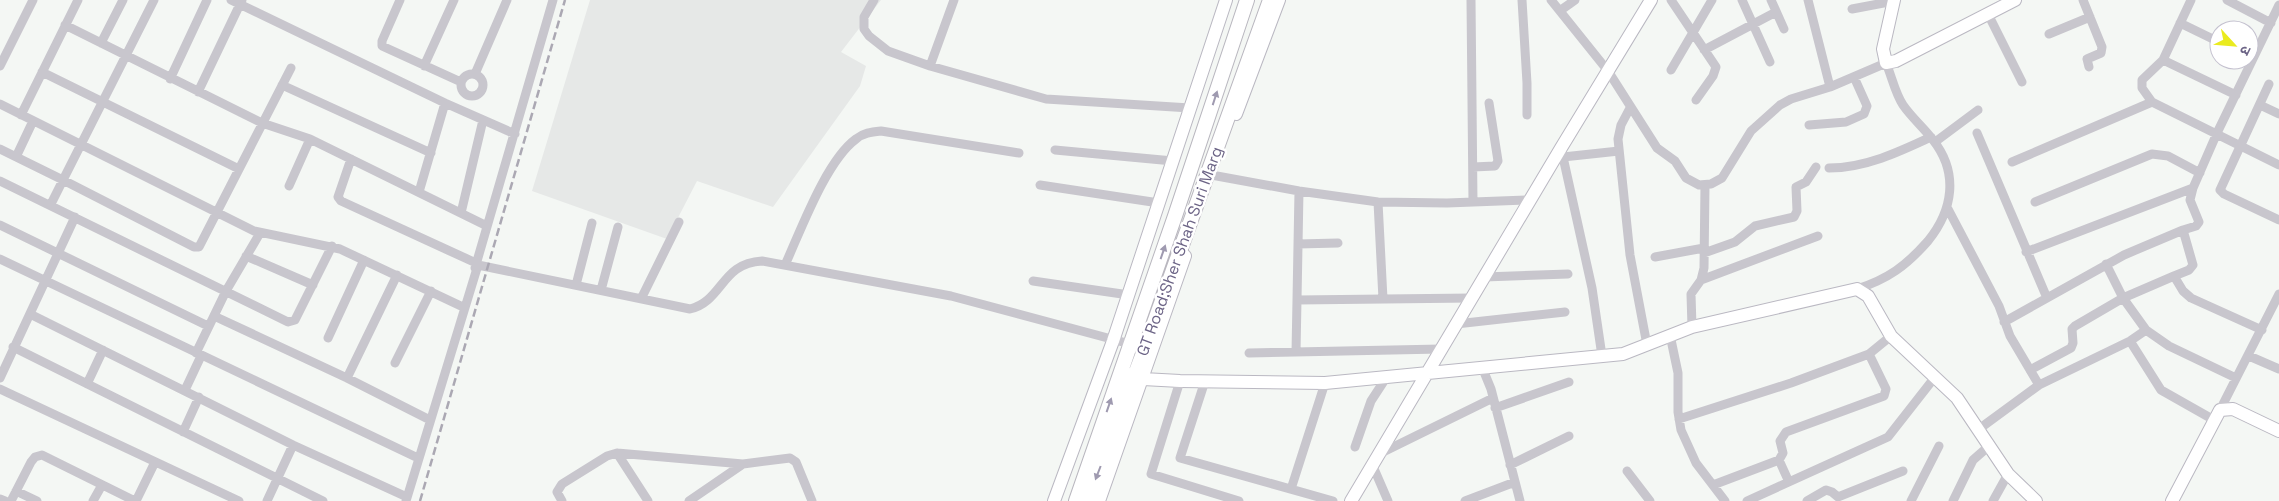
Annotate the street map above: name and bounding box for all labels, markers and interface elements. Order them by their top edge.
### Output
north arrow [2209,20,2259,70]
text: उ [2235,43,2256,59]
one-way arrow [1211,90,1219,105]
street label: GT Road;Sher Shah Suri Marg [1132,144,1227,359]
one-way arrow [1159,244,1167,259]
one-way arrow [1106,398,1113,413]
one-way arrow [1093,466,1101,480]

